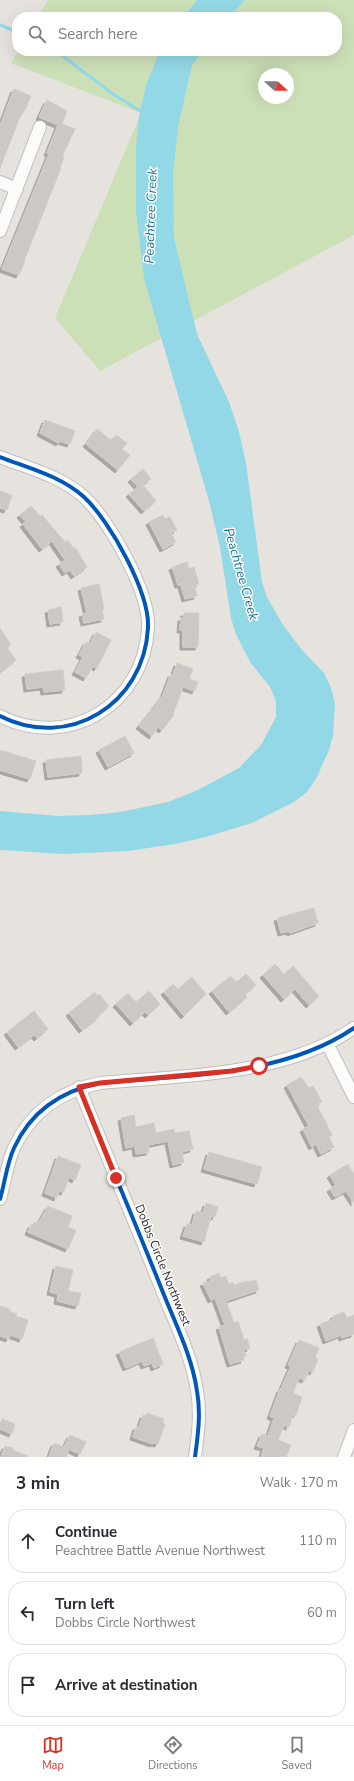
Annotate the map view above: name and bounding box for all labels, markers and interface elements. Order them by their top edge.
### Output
search box [12,12,342,56]
icon: search [26,23,48,45]
text: Search here [58,24,138,44]
north arrow [258,68,294,104]
water label: Peachtree Creek [140,168,162,264]
water label: Peachtree Creek [219,526,263,623]
route start [250,1057,268,1075]
route end [107,1169,125,1187]
street label: Dobbs Circle Northwest [131,1202,195,1329]
text: 3 min [16,1472,60,1495]
text: Walk · 170 m [260,1474,338,1492]
text: Continue [55,1522,117,1542]
icon: ahead [17,1530,39,1552]
text: 110 m [299,1532,337,1550]
text: Peachtree Battle Avenue Northwest [55,1542,265,1560]
text: Turn left [55,1594,114,1614]
icon: left [17,1602,39,1624]
text: 60 m [307,1604,337,1622]
text: Dobbs Circle Northwest [55,1614,195,1632]
icon: arrive [17,1674,39,1696]
text: Arrive at destination [55,1675,198,1695]
tab: Map [42,1734,64,1773]
tab: Directions [148,1734,198,1773]
tab: Saved [282,1734,312,1773]

